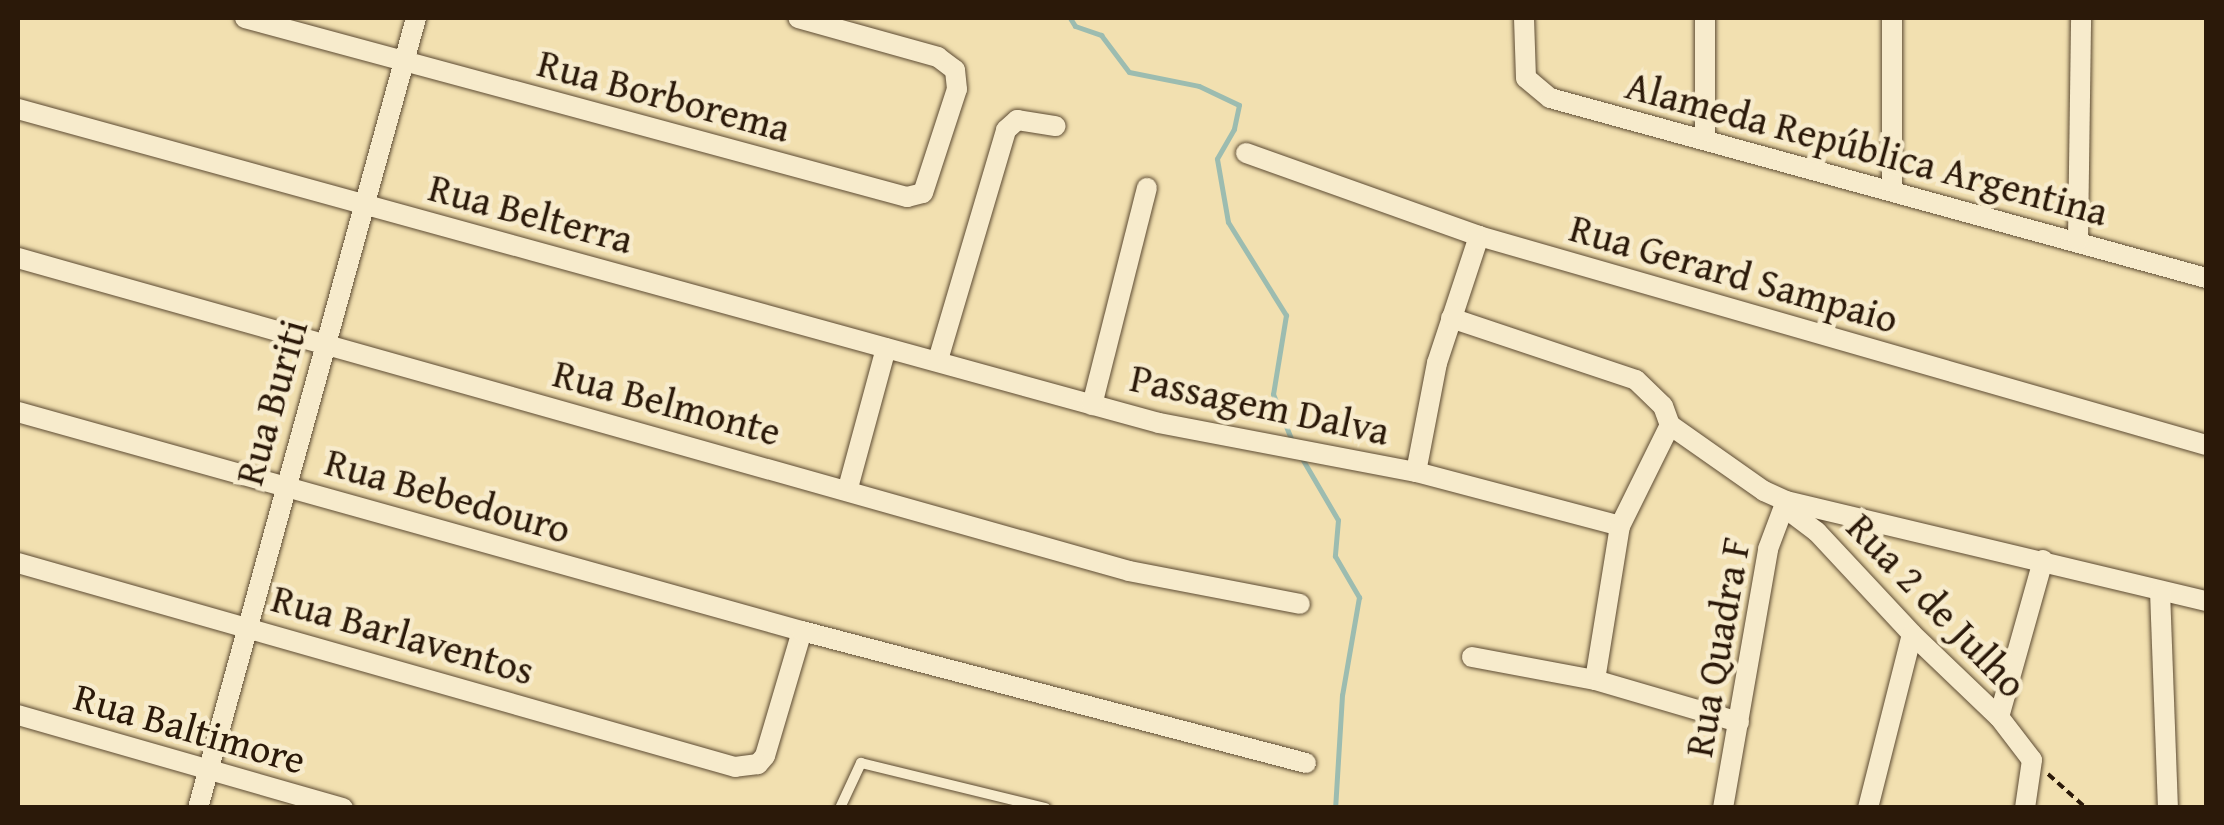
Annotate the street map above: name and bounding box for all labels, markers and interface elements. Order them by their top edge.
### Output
street label: Rua Borborema [533,38,795,152]
street label: Alameda República Argentina [1621,60,2113,236]
street label: Rua Belterra [424,163,638,263]
street label: Rua Gerard Sampaio [1564,203,1904,343]
street label: Rua Buriti [225,314,317,490]
street label: Rua Belmonte [548,349,786,455]
street label: Passagem Dalva [1126,353,1394,455]
street label: Rua Bebedouro [320,437,576,553]
street label: Rua 2 de Julho [1837,503,2037,707]
street label: Rua Quadra F [1674,534,1760,760]
street label: Rua Barlaventos [266,574,540,694]
street label: Rua Baltimore [69,672,311,784]

